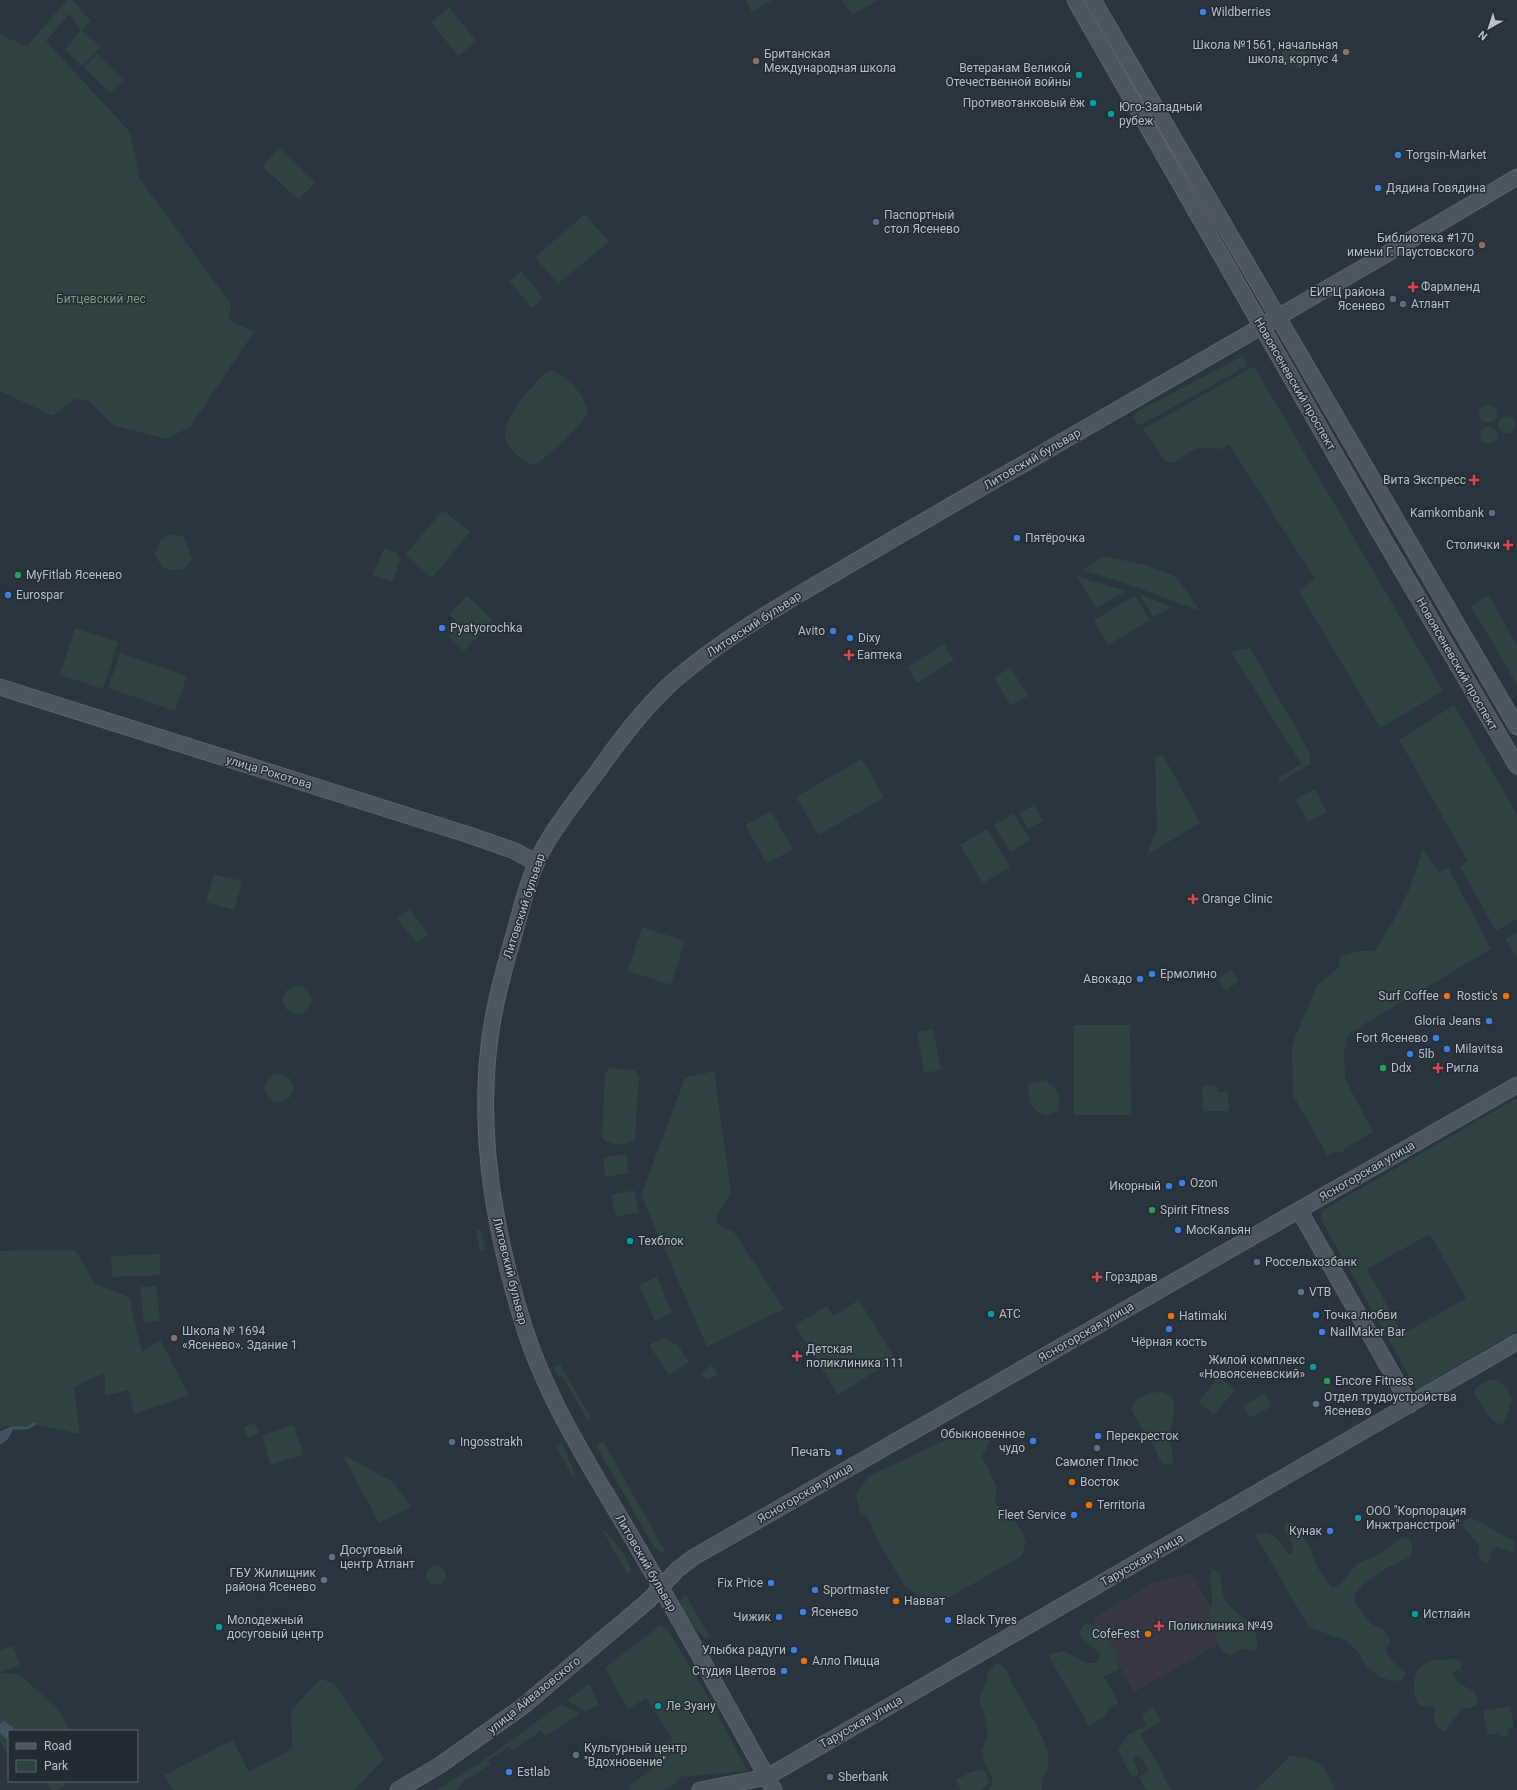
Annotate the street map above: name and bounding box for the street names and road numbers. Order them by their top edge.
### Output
street label: Новоясеневский проспект [1251,315,1339,453]
street label: Литовский бульвар [981,425,1083,493]
street label: Литовский бульвар [704,588,804,660]
street label: Новоясеневский проспект [1413,595,1501,733]
street label: улица Рокотова [224,752,314,792]
street label: Литовский бульвар [500,851,548,960]
street label: Ясногорская улица [1317,1138,1417,1204]
street label: Литовский бульвар [490,1216,530,1326]
street label: Ясногорская улица [1036,1299,1136,1365]
street label: Ясногорская улица [755,1460,855,1526]
street label: Литовский бульвар [612,1512,680,1614]
street label: Тарусская улица [1098,1531,1186,1589]
street label: улица Айвазовского [485,1653,583,1737]
street label: Тарусская улица [817,1693,905,1751]

